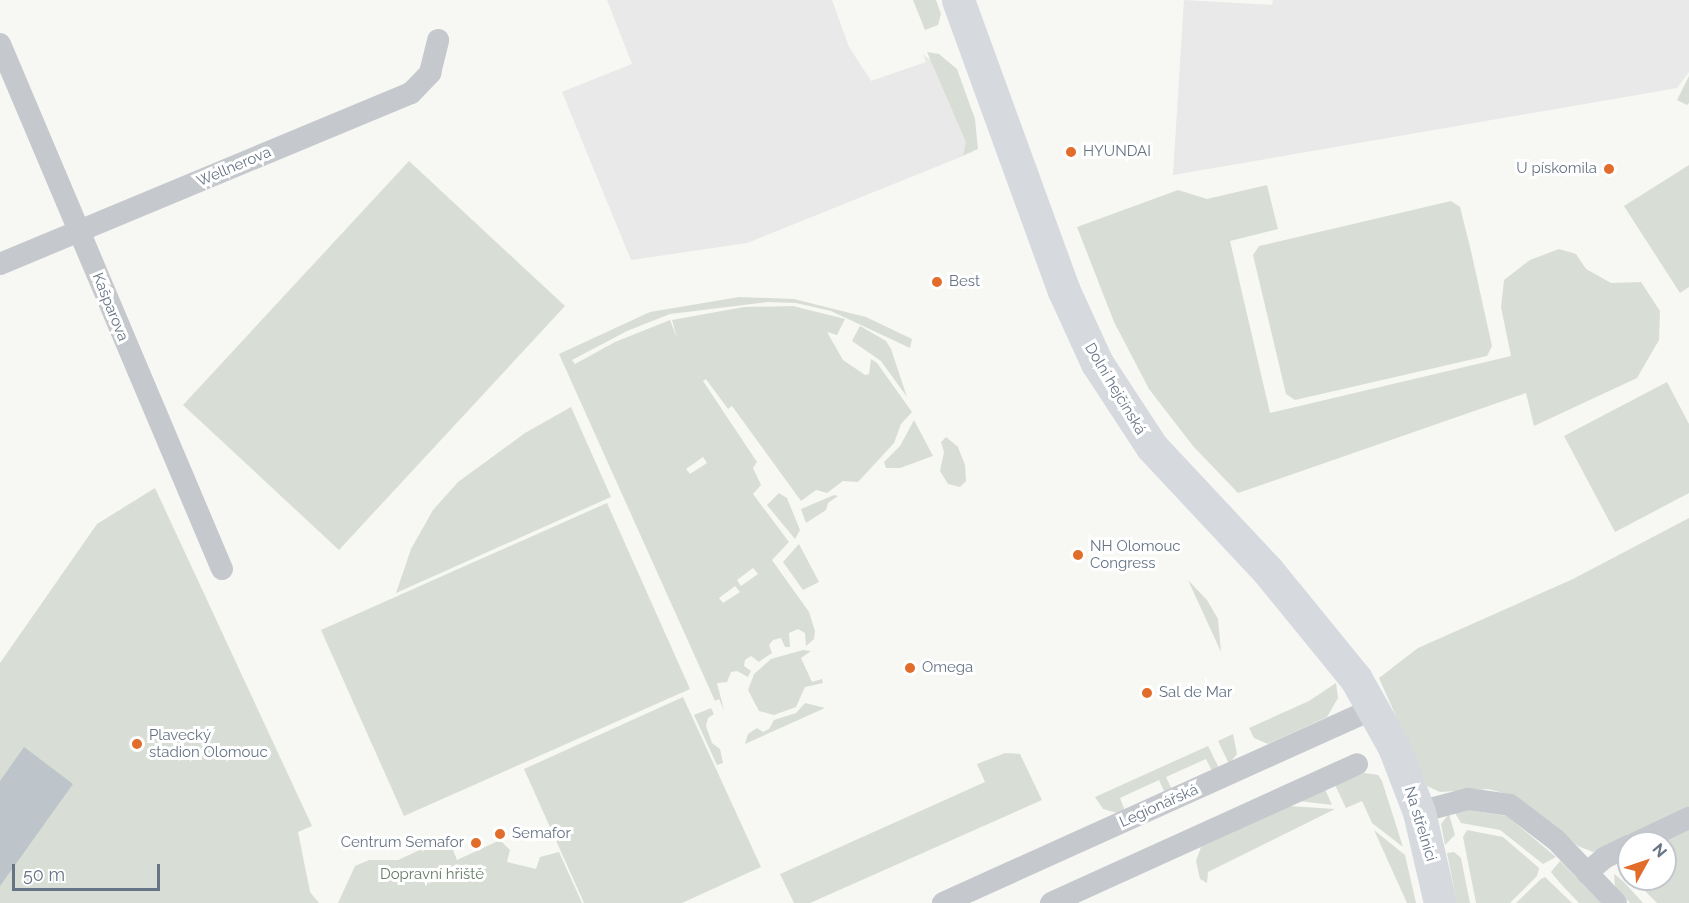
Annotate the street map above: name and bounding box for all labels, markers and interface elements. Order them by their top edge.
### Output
street label: Wellnerova [194,143,274,191]
place label: HYUNDAI [1083,143,1151,161]
marker: HYUNDAI [1064,145,1078,159]
place label: U pískomila [1516,160,1597,178]
marker: U pískomila [1602,162,1616,176]
street label: Kašparova [88,270,132,344]
place label: Best [949,273,980,291]
marker: Best [930,275,944,289]
street label: Dolní hejčínská [1080,340,1150,438]
place label: NH Olomouc Congress [1090,537,1181,572]
marker: NH Olomouc Congress [1071,548,1085,562]
place label: Omega [922,659,973,677]
marker: Omega [903,661,917,675]
place label: Sal de Mar [1159,684,1233,702]
marker: Sal de Mar [1140,686,1154,700]
place label: Plavecký stadion Olomouc [149,726,268,761]
marker: Plavecký stadion Olomouc [130,737,144,751]
street label: Legionářská [1117,781,1201,831]
street label: Na střelnici [1400,784,1440,864]
place label: Semafor [512,825,571,843]
marker: Semafor [493,827,507,841]
north arrow [1617,831,1677,891]
place label: Centrum Semafor [341,834,464,852]
marker: Centrum Semafor [469,836,483,850]
text: N [1648,840,1671,861]
scale bar [15,852,164,890]
text: 50 m [23,864,65,885]
park label: Dopravní hřiště [380,866,484,884]

